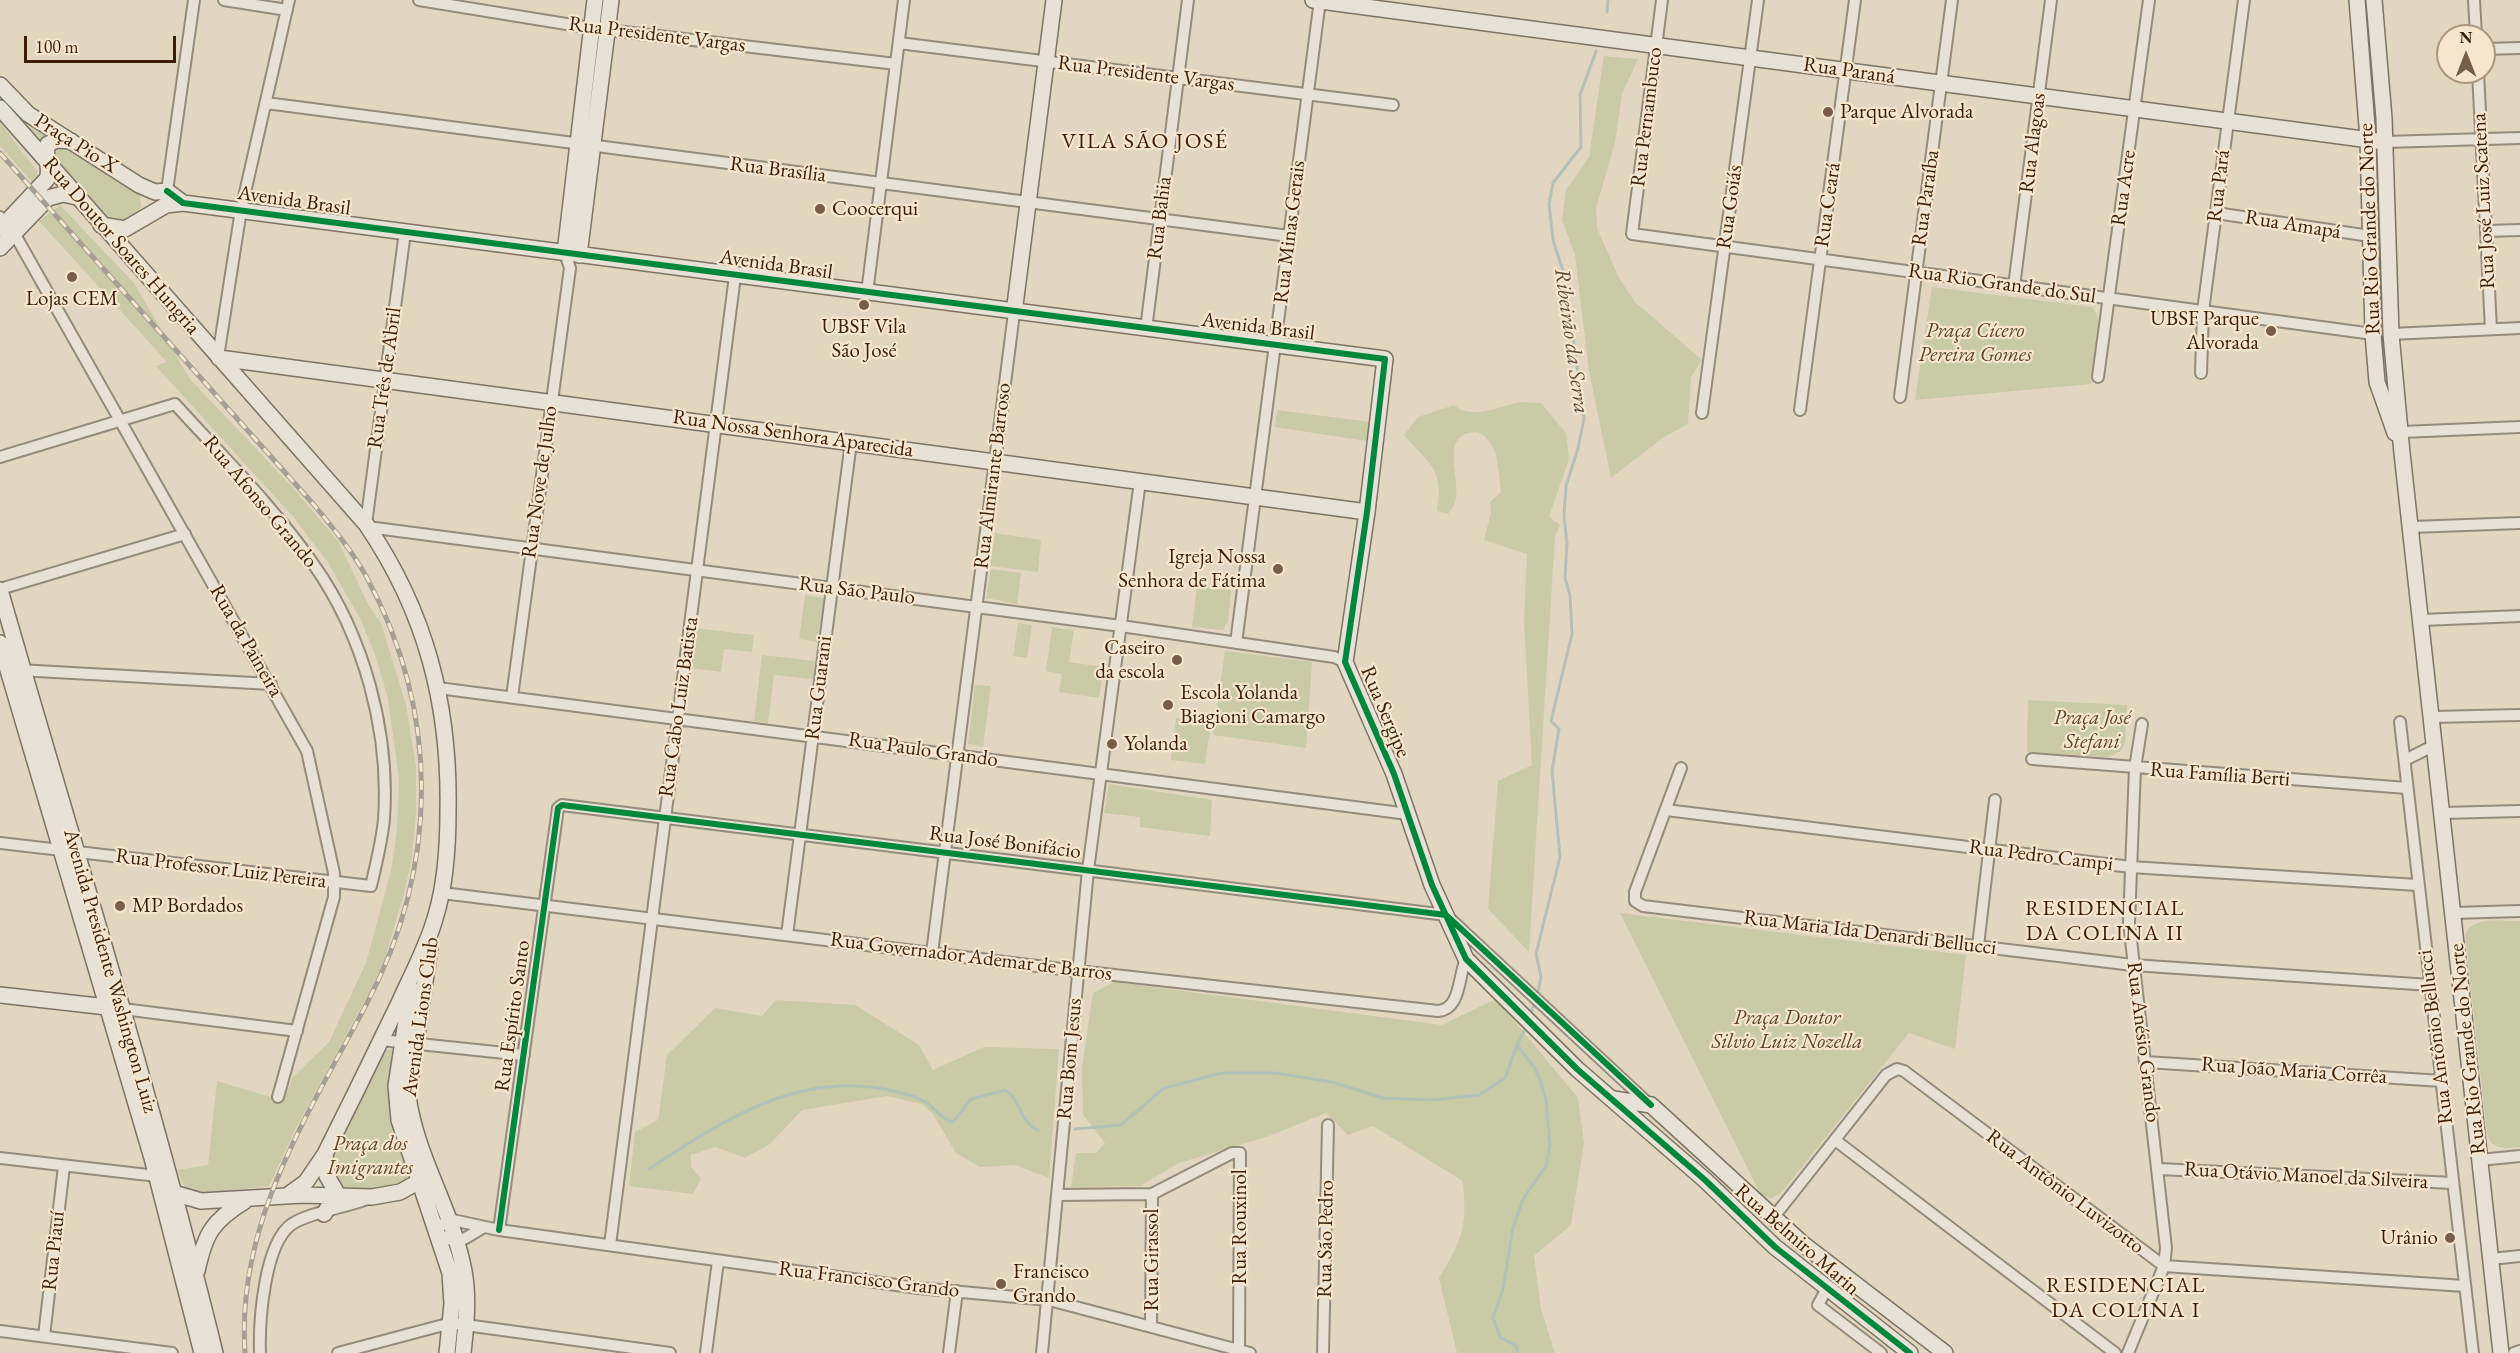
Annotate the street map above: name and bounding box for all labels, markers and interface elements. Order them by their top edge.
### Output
street label: Rua Presidente Vargas [567,12,747,58]
scale bar [27,24,178,62]
north arrow [2436,24,2496,84]
text: N [2460,27,2472,48]
text: 100 m [35,35,79,58]
street label: Rua Pernambuco [1626,46,1668,188]
street label: Rua Presidente Vargas [1056,51,1236,97]
street label: Rua Paraná [1801,52,1897,90]
street label: Rua Alagoas [2014,91,2052,195]
place label: Parque Alvorada [1840,99,1973,125]
marker: Parque Alvorada [1821,105,1835,119]
street label: Praça Pio X [29,108,123,180]
street label: Rua José Luiz Scatena [2467,112,2501,290]
street label: Rua Rio Grande do Norte [2354,123,2386,335]
district label: VILA SÃO JOSÉ [1061,129,1229,155]
street label: Rua Paraíba [1907,148,1945,248]
street label: Rua Acre [2106,148,2142,228]
street label: Rua Pará [2202,148,2236,224]
street label: Rua Doutor Soares Hungria [37,152,205,340]
street label: Rua Brasília [728,152,828,188]
street label: Rua Minas Gerais [1269,159,1311,305]
street label: Rua Ceará [1810,161,1846,249]
street label: Rua Goiás [1712,163,1748,251]
street label: Rua Bahia [1142,175,1178,261]
street label: Avenida Brasil [236,181,352,221]
place label: Coocerqui [832,196,918,222]
marker: Coocerqui [813,202,827,216]
street label: Rua Amapá [2243,205,2343,245]
street label: Avenida Brasil [718,245,834,285]
street label: Rua Rio Grande do Sul [1907,258,2097,310]
water label: Ribeirão da Serra [1548,267,1594,415]
marker: Lojas CEM [65,270,79,284]
place label: Lojas CEM [26,286,118,312]
marker: UBSF Vila São José [857,298,871,312]
street label: Rua Três de Abril [363,306,407,450]
place label: UBSF Parque Alvorada [2150,306,2259,356]
street label: Avenida Brasil [1200,308,1316,346]
place label: UBSF Vila São José [822,314,906,364]
park label: Praça Cícero Pereira Gomes [1918,318,2032,368]
marker: UBSF Parque Alvorada [2264,324,2278,338]
street label: Rua Almirante Barroso [969,381,1017,571]
street label: Rua Nove de Julho [517,404,563,560]
street label: Rua Nossa Senhora Aparecida [671,405,915,463]
street label: Rua Afonso Grando [197,431,323,573]
place label: Igreja Nossa Senhora de Fátima [1118,544,1266,594]
marker: Igreja Nossa Senhora de Fátima [1271,562,1285,576]
street label: Rua São Paulo [798,571,916,611]
street label: Rua da Paineira [204,580,288,702]
street label: Rua Cabo Luiz Batista [654,615,704,799]
street label: Rua Guarani [800,634,838,742]
place label: Caseiro da escola [1095,635,1165,685]
marker: Caseiro da escola [1170,653,1184,667]
street label: Rua Sergipe [1354,662,1416,762]
place label: Escola Yolanda Biagioni Camargo [1180,680,1326,730]
marker: Escola Yolanda Biagioni Camargo [1161,698,1175,712]
park label: Praça José Stefani [2053,705,2131,755]
street label: Rua Paulo Grando [846,727,1000,773]
place label: Yolanda [1124,731,1188,757]
marker: Yolanda [1105,737,1119,751]
street label: Rua Família Berti [2149,758,2291,792]
street label: Rua José Bonifácio [928,821,1082,865]
street label: Avenida Presidente Washington Luiz [57,826,163,1116]
street label: Rua Pedro Campi [1967,835,2115,877]
street label: Rua Professor Luiz Pereira [114,844,328,894]
place label: MP Bordados [132,893,243,919]
district label: RESIDENCIAL DA COLINA II [2025,896,2185,948]
marker: MP Bordados [113,899,127,913]
street label: Rua Maria Ida Denardi Bellucci [1742,905,1998,961]
street label: Rua Governador Ademar de Barros [829,927,1113,987]
street label: Avenida Lions Club [397,935,445,1099]
street label: Rua Espírito Santo [490,939,536,1093]
street label: Rua Rio Grande do Norte [2444,942,2492,1156]
street label: Rua Antônio Bellucci [2413,948,2459,1126]
street label: Rua Anésio Grando [2121,960,2165,1124]
street label: Rua Bom Jesus [1052,997,1088,1121]
park label: Praça Doutor Silvio Luiz Nozella [1712,1005,1862,1055]
street label: Rua João Maria Corrêa [2200,1052,2388,1090]
street label: Rua Antônio Luvizotto [1981,1124,2149,1260]
park label: Praça dos Imigrantes [327,1131,413,1181]
street label: Rua Otávio Manoel da Silveira [2183,1157,2429,1195]
street label: Rua Rouxinol [1227,1169,1253,1285]
street label: Rua Belmiro Marin [1729,1179,1865,1301]
street label: Rua São Pedro [1312,1180,1340,1298]
street label: Rua Girassol [1139,1208,1165,1312]
street label: Rua Piauí [37,1210,71,1292]
place label: Urânio [2380,1225,2438,1251]
marker: Urânio [2443,1231,2457,1245]
street label: Rua Francisco Grando [777,1256,961,1304]
place label: Francisco Grando [1013,1259,1089,1309]
district label: RESIDENCIAL DA COLINA I [2046,1273,2206,1324]
marker: Francisco Grando [994,1277,1008,1291]

